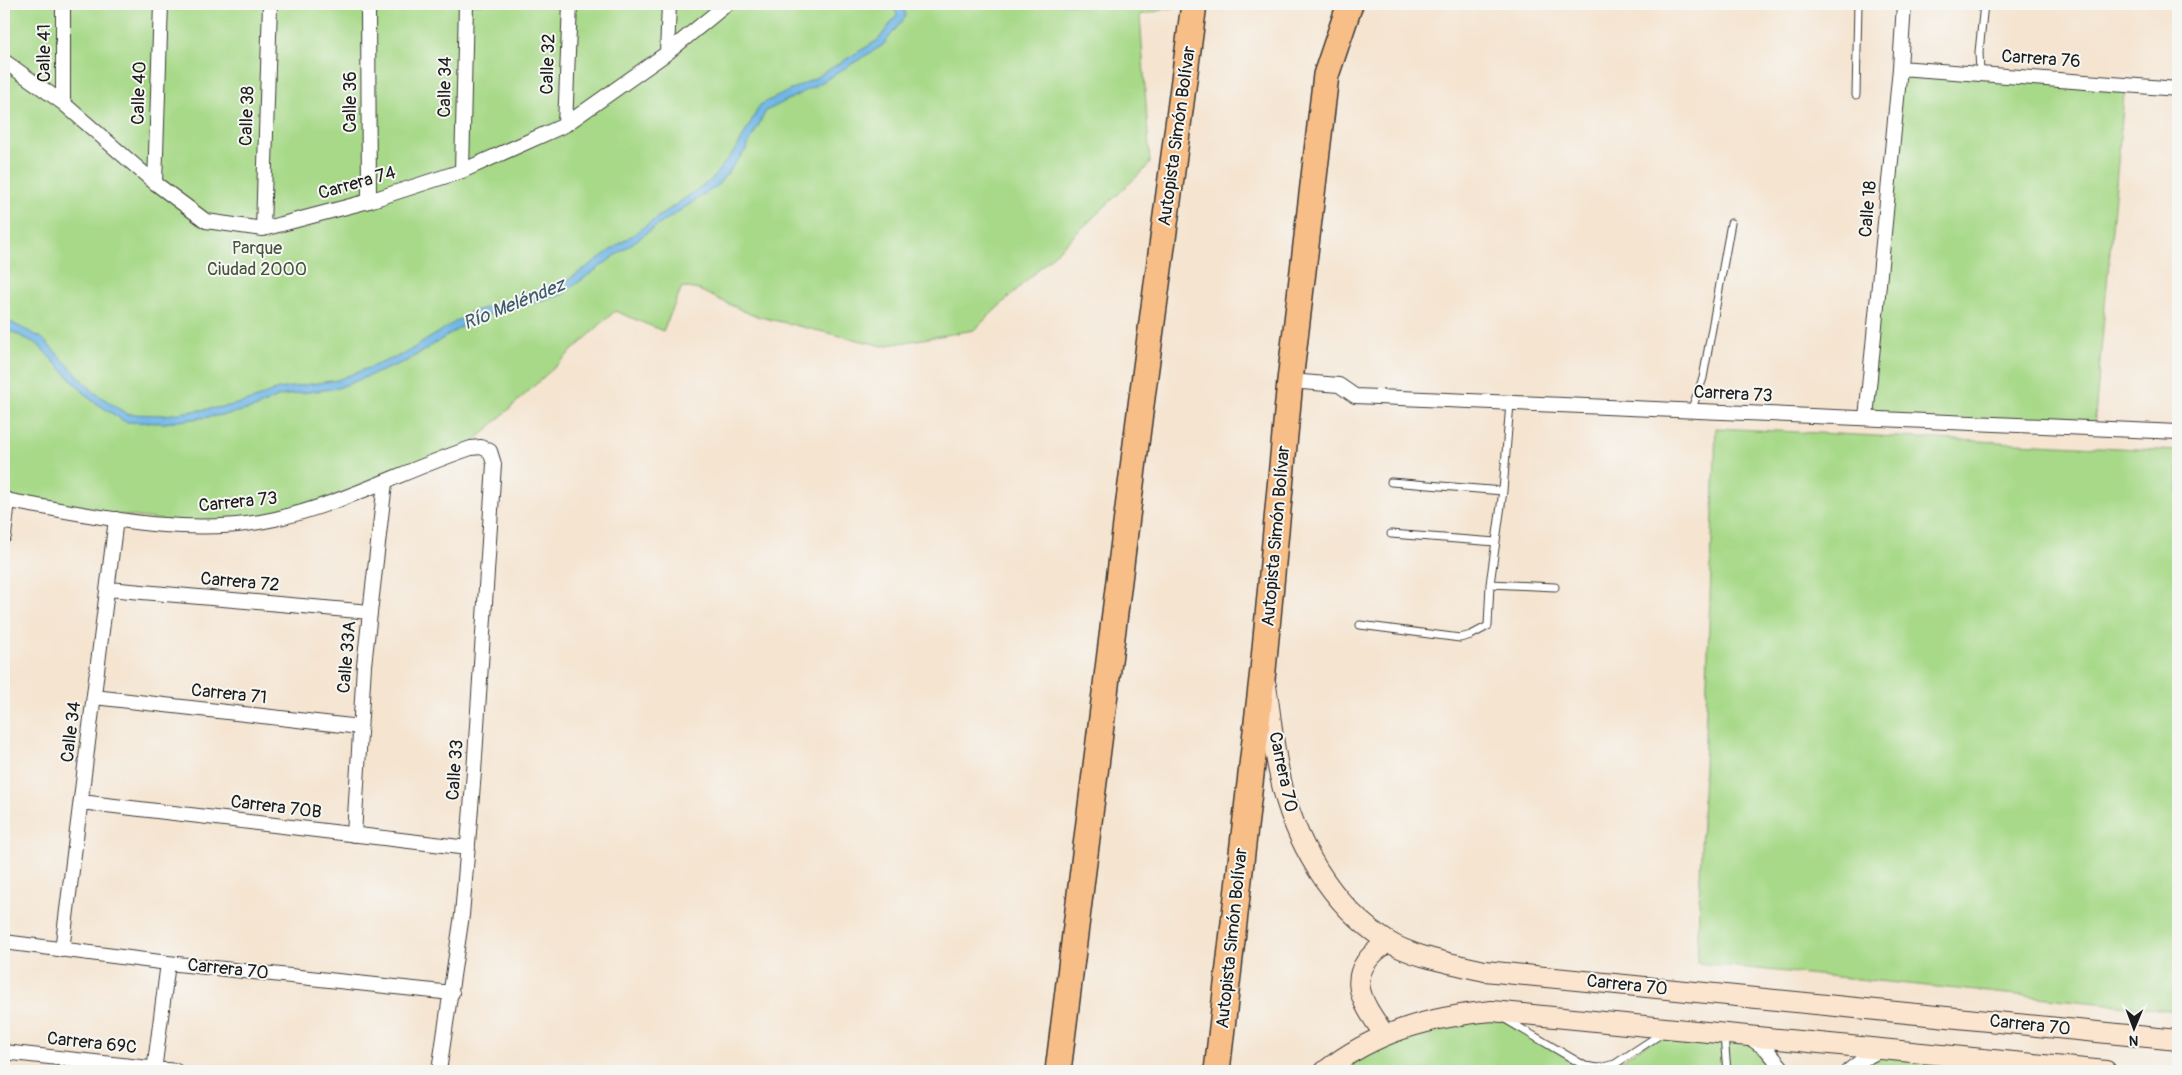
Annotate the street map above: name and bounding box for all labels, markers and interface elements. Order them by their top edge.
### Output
street label: Calle 41 [33,24,56,82]
street label: Calle 32 [535,33,561,95]
street label: Autopista Simón Bolívar [1153,44,1201,228]
street label: Carrera 76 [2001,45,2081,73]
street label: Calle 34 [433,56,457,118]
street label: Calle 40 [126,61,152,125]
street label: Calle 36 [339,71,362,133]
street label: Calle 38 [234,86,260,146]
street label: Carrera 74 [316,161,399,205]
street label: Calle 18 [1854,180,1882,238]
park label: Parque Ciudad 2000 [207,237,307,281]
water label: Río Meléndez [460,272,570,335]
street label: Carrera 73 [1693,380,1773,408]
street label: Autopista Simón Bolívar [1257,444,1295,627]
street label: Carrera 73 [197,486,279,518]
street label: Carrera 72 [200,567,280,597]
street label: Calle 33A [332,620,362,694]
street label: Carrera 71 [190,679,268,709]
street label: Calle 34 [56,700,86,764]
street label: Carrera 70 [1263,730,1303,814]
street label: Calle 33 [441,739,469,801]
street label: Carrera 70B [229,790,323,824]
street label: Autopista Simón Bolívar [1211,846,1253,1030]
street label: Carrera 70 [186,953,270,985]
street label: Carrera 70 [1585,969,1669,1001]
north arrow [2110,1002,2160,1052]
street label: Carrera 70 [1988,1009,2072,1041]
street label: Carrera 69C [46,1027,138,1059]
text: N [2129,1032,2139,1049]

